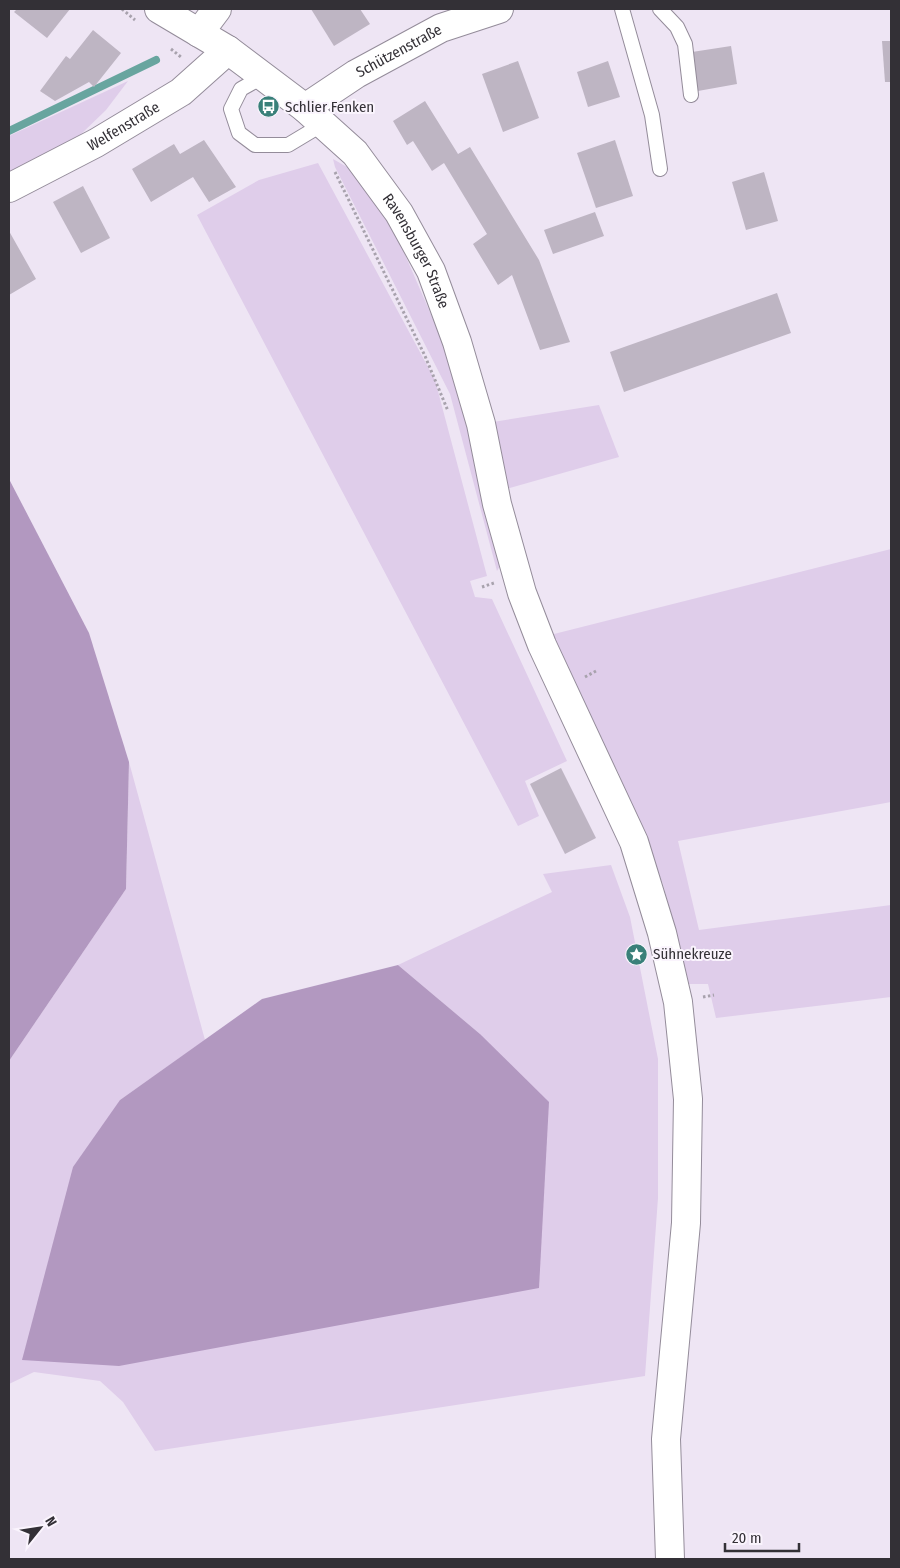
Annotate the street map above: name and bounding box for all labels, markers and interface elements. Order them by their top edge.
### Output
street label: Schützenstraße [353,20,445,81]
bus stop icon: Schlier Fenken [257,95,281,119]
street label: Welfenstraße [84,98,163,155]
place label: Schlier Fenken [285,98,374,116]
street label: Ravensburger Straße [379,190,453,311]
place icon: Sühnekreuze [625,942,649,966]
place label: Sühnekreuze [653,945,732,963]
north arrow [15,1503,65,1553]
text: N [41,1514,60,1530]
scale bar [725,1520,799,1552]
text: 20 m [732,1529,762,1547]

